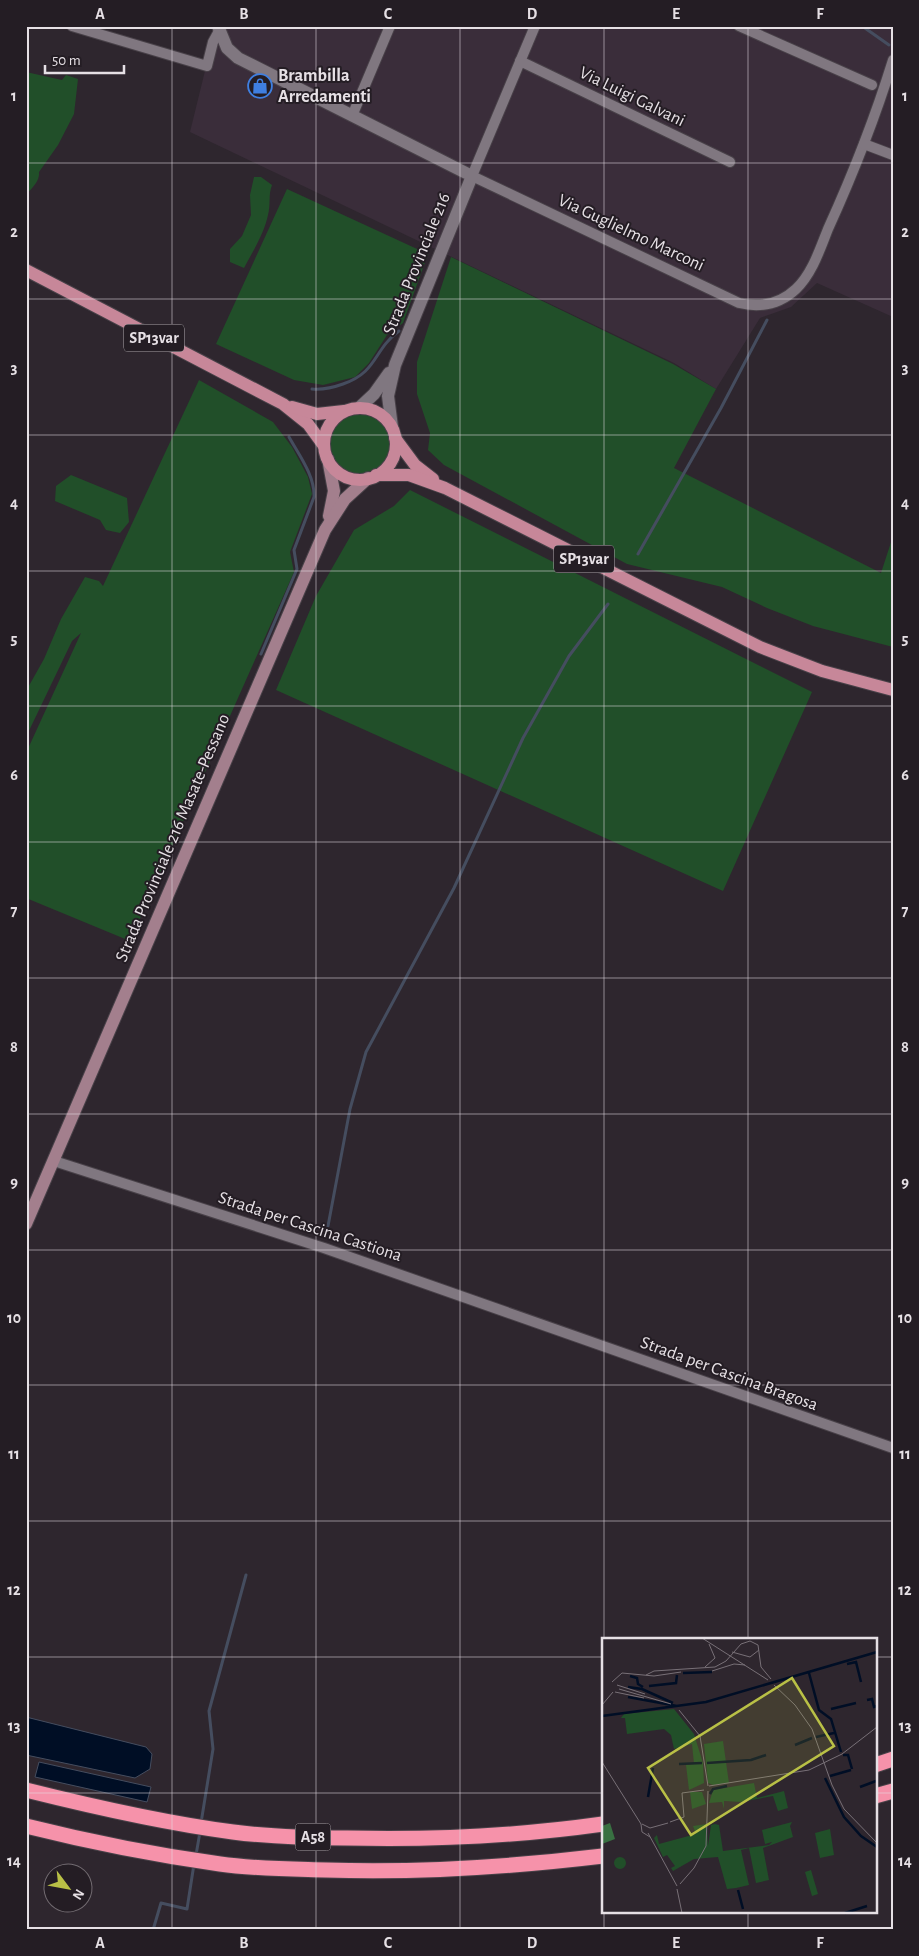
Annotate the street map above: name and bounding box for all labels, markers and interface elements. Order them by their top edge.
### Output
text: A [95,6,105,22]
text: B [239,6,249,22]
text: C [384,6,393,22]
text: D [527,6,538,22]
text: E [672,6,680,22]
text: F [816,6,824,22]
scale bar [45,42,124,74]
text: 50 m [52,53,81,68]
street label: Via Luigi Galvani [576,64,688,130]
place label: Brambilla Arredamenti [278,67,371,106]
shop icon: Brambilla Arredamenti [247,73,273,99]
text: 1 [11,88,17,104]
text: 1 [902,88,908,104]
street label: Strada Provinciale 216 [380,190,454,338]
street label: Via Guglielmo Marconi [555,191,707,275]
text: 2 [10,224,18,240]
text: 2 [901,224,909,240]
road number: SP13var [124,324,184,352]
text: 3 [11,360,18,376]
text: 3 [902,360,909,376]
text: 4 [10,495,18,511]
text: 4 [901,495,909,511]
road number: SP13var [554,546,614,572]
text: 5 [11,631,18,647]
text: 5 [902,631,909,647]
street label: Strada Provinciale 216 Masate-Pessano [113,711,234,965]
text: 6 [10,767,18,783]
text: 6 [901,767,909,783]
text: 7 [11,903,18,919]
text: 7 [902,903,909,919]
text: 8 [10,1039,18,1055]
text: 8 [901,1039,909,1055]
text: 9 [10,1174,18,1190]
text: 9 [901,1174,909,1190]
street label: Strada per Cascina Castiona [216,1189,404,1265]
text: 10 [7,1310,21,1326]
text: 10 [898,1310,912,1326]
street label: Strada per Cascina Bragosa [638,1334,820,1414]
text: 11 [8,1446,20,1462]
text: 11 [899,1446,911,1462]
text: 12 [7,1582,21,1598]
text: 12 [898,1582,912,1598]
inset map [602,1638,876,1914]
text: 13 [8,1718,20,1734]
text: 13 [899,1718,911,1734]
road number: A58 [296,1824,330,1850]
text: 14 [7,1853,21,1869]
text: 14 [898,1853,912,1869]
north arrow [42,1864,92,1914]
text: N [70,1887,87,1902]
text: A [95,1935,105,1951]
text: B [239,1935,249,1951]
text: C [384,1935,393,1951]
text: D [527,1935,538,1951]
text: E [672,1935,680,1951]
text: F [816,1935,824,1951]

